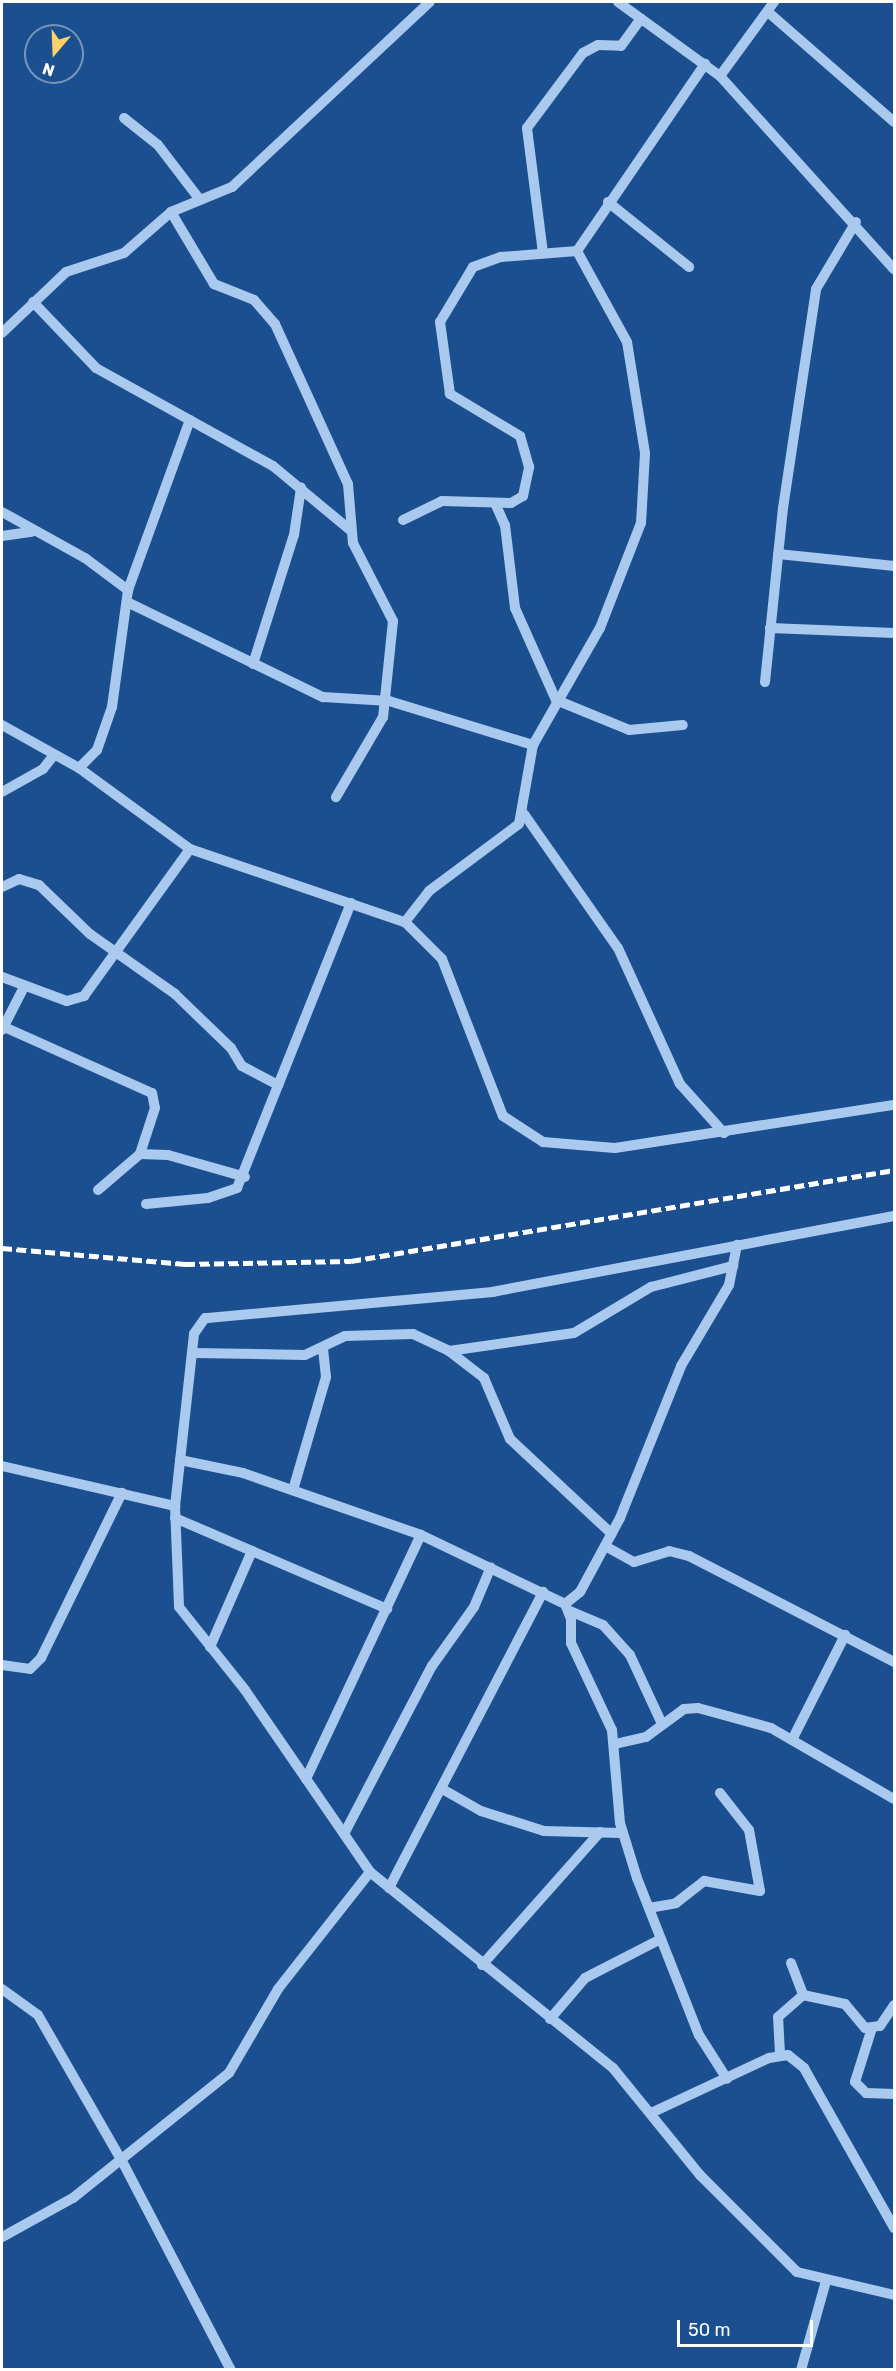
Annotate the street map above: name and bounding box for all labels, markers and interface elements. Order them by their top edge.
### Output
north arrow [24,24,84,84]
text: N [40,59,57,80]
scale bar [680,2308,816,2346]
text: 50 m [688,2319,731,2341]

